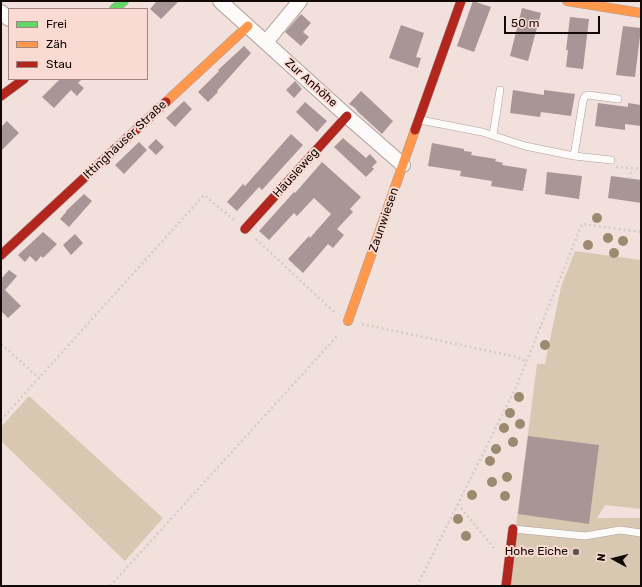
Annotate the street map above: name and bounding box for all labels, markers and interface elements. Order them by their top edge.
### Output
legend [8,8,148,80]
scale bar [506,8,602,34]
text: 50 m [511,16,539,30]
text: Frei [46,17,67,31]
text: Zäh [46,37,67,51]
street label: Zur Anhöhe [282,56,340,110]
text: Stau [46,57,72,71]
street label: Ittinghäuser Straße [80,98,170,182]
street label: Häusleweg [270,145,322,201]
street label: Zaunwiesen [366,186,402,254]
north arrow [594,539,634,579]
place label: Hohe Eiche [505,545,568,559]
marker: Hohe Eiche [571,547,581,557]
text: N [595,553,609,562]

